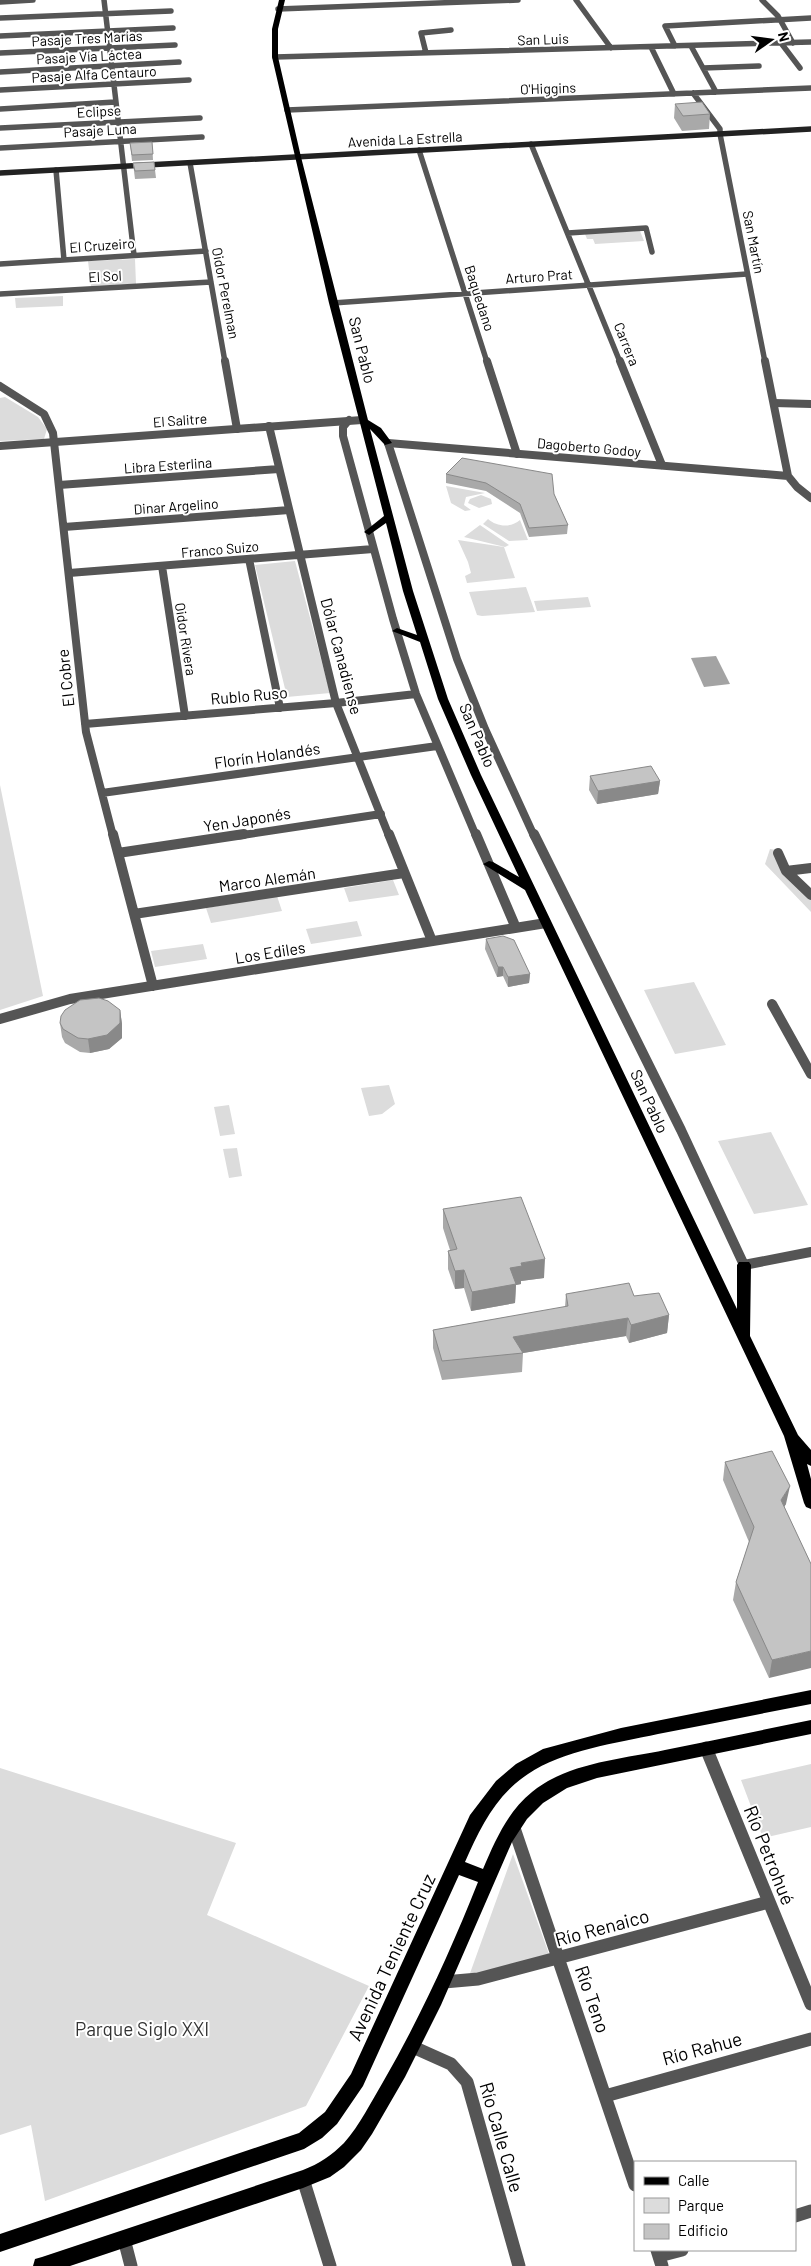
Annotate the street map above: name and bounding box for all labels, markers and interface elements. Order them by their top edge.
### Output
north arrow [746,15,796,65]
street label: Pasaje Tres Marías [31,27,143,49]
street label: San Luis [517,30,569,48]
text: N [775,30,793,43]
street label: Pasaje Vía Láctea [36,45,142,67]
street label: Pasaje Alfa Centauro [31,62,157,86]
street label: O'Higgins [520,79,577,97]
street label: Eclipse [76,101,122,121]
street label: Pasaje Luna [63,120,137,140]
street label: Avenida La Estrella [347,128,463,150]
street label: San Martín [740,209,768,275]
street label: El Cruzeiro [69,234,135,256]
street label: Oidor Perelman [209,246,243,340]
street label: Baquedano [461,263,499,333]
street label: Arturo Prat [505,265,573,287]
street label: El Sol [88,267,122,285]
street label: San Pablo [346,315,380,385]
street label: Carrera [611,320,643,368]
street label: El Salitre [152,410,208,430]
street label: Dagoberto Godoy [536,434,642,460]
street label: Libra Esterlina [123,453,213,477]
street label: Dinar Argelino [133,495,219,517]
street label: Franco Suizo [180,537,260,561]
street label: Dólar Canadiense [317,596,367,716]
street label: Oidor Rivera [172,601,200,677]
street label: El Cobre [53,648,77,708]
street label: Rublo Ruso [210,682,288,708]
street label: San Pablo [456,700,500,770]
street label: Florín Holandés [213,738,321,772]
street label: Yen Japonés [202,803,292,835]
street label: Marco Alemán [217,863,317,895]
street label: Los Ediles [233,937,307,967]
street label: San Pablo [627,1066,673,1136]
street label: Río Petrohué [740,1802,800,1908]
street label: Avenida Teniente Cruz [342,1870,440,2044]
street label: Río Renaico [552,1903,652,1951]
street label: Río Teno [571,1962,615,2036]
park label: Parque Siglo XXI [75,2017,209,2040]
street label: Río Rahue [660,2026,744,2070]
street label: Río Calle Calle [475,2079,529,2195]
legend [634,2161,796,2251]
text: Calle [678,2171,710,2189]
text: Parque [678,2196,724,2214]
text: Edificio [678,2221,728,2239]

